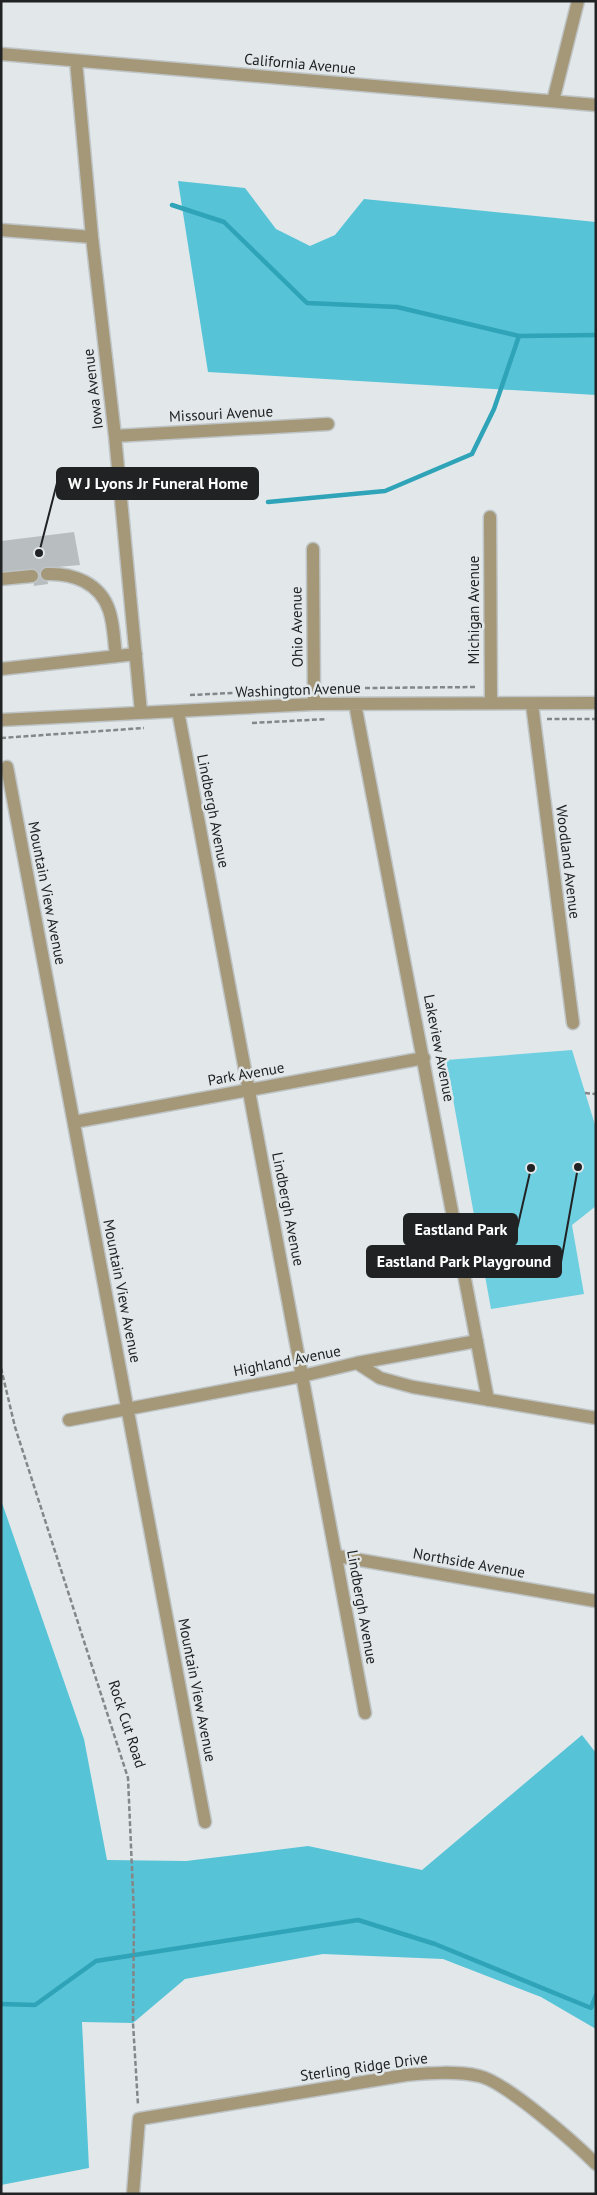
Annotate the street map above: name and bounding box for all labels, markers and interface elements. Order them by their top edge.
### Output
street label: California Avenue [243,49,357,78]
street label: Iowa Avenue [78,348,107,430]
street label: Missouri Avenue [168,401,273,426]
callout: W J Lyons Jr Funeral Home [57,468,258,499]
text: W J Lyons Jr Funeral Home [68,473,248,493]
street label: Michigan Avenue [464,556,483,664]
street label: Ohio Avenue [286,586,307,668]
street label: Washington Avenue [235,678,361,701]
street label: Lindbergh Avenue [193,752,234,869]
street label: Woodland Avenue [552,804,585,920]
street label: Mountain View Avenue [24,820,71,966]
street label: Lakeview Avenue [420,993,459,1103]
street label: Park Avenue [206,1057,286,1090]
street label: Lindbergh Avenue [268,1150,309,1267]
callout: Eastland Park [404,1214,517,1245]
street label: Mountain View Avenue [99,1218,146,1364]
text: Eastland Park [415,1219,508,1239]
callout: Eastland Park Playground [367,1246,561,1277]
text: Eastland Park Playground [377,1251,551,1271]
street label: Highland Avenue [232,1341,342,1380]
street label: Northside Avenue [412,1543,527,1582]
street label: Lindbergh Avenue [343,1548,382,1665]
street label: Mountain View Avenue [174,1617,221,1763]
street label: Rock Cut Road [104,1678,151,1770]
street label: Sterling Ridge Drive [299,2048,429,2085]

